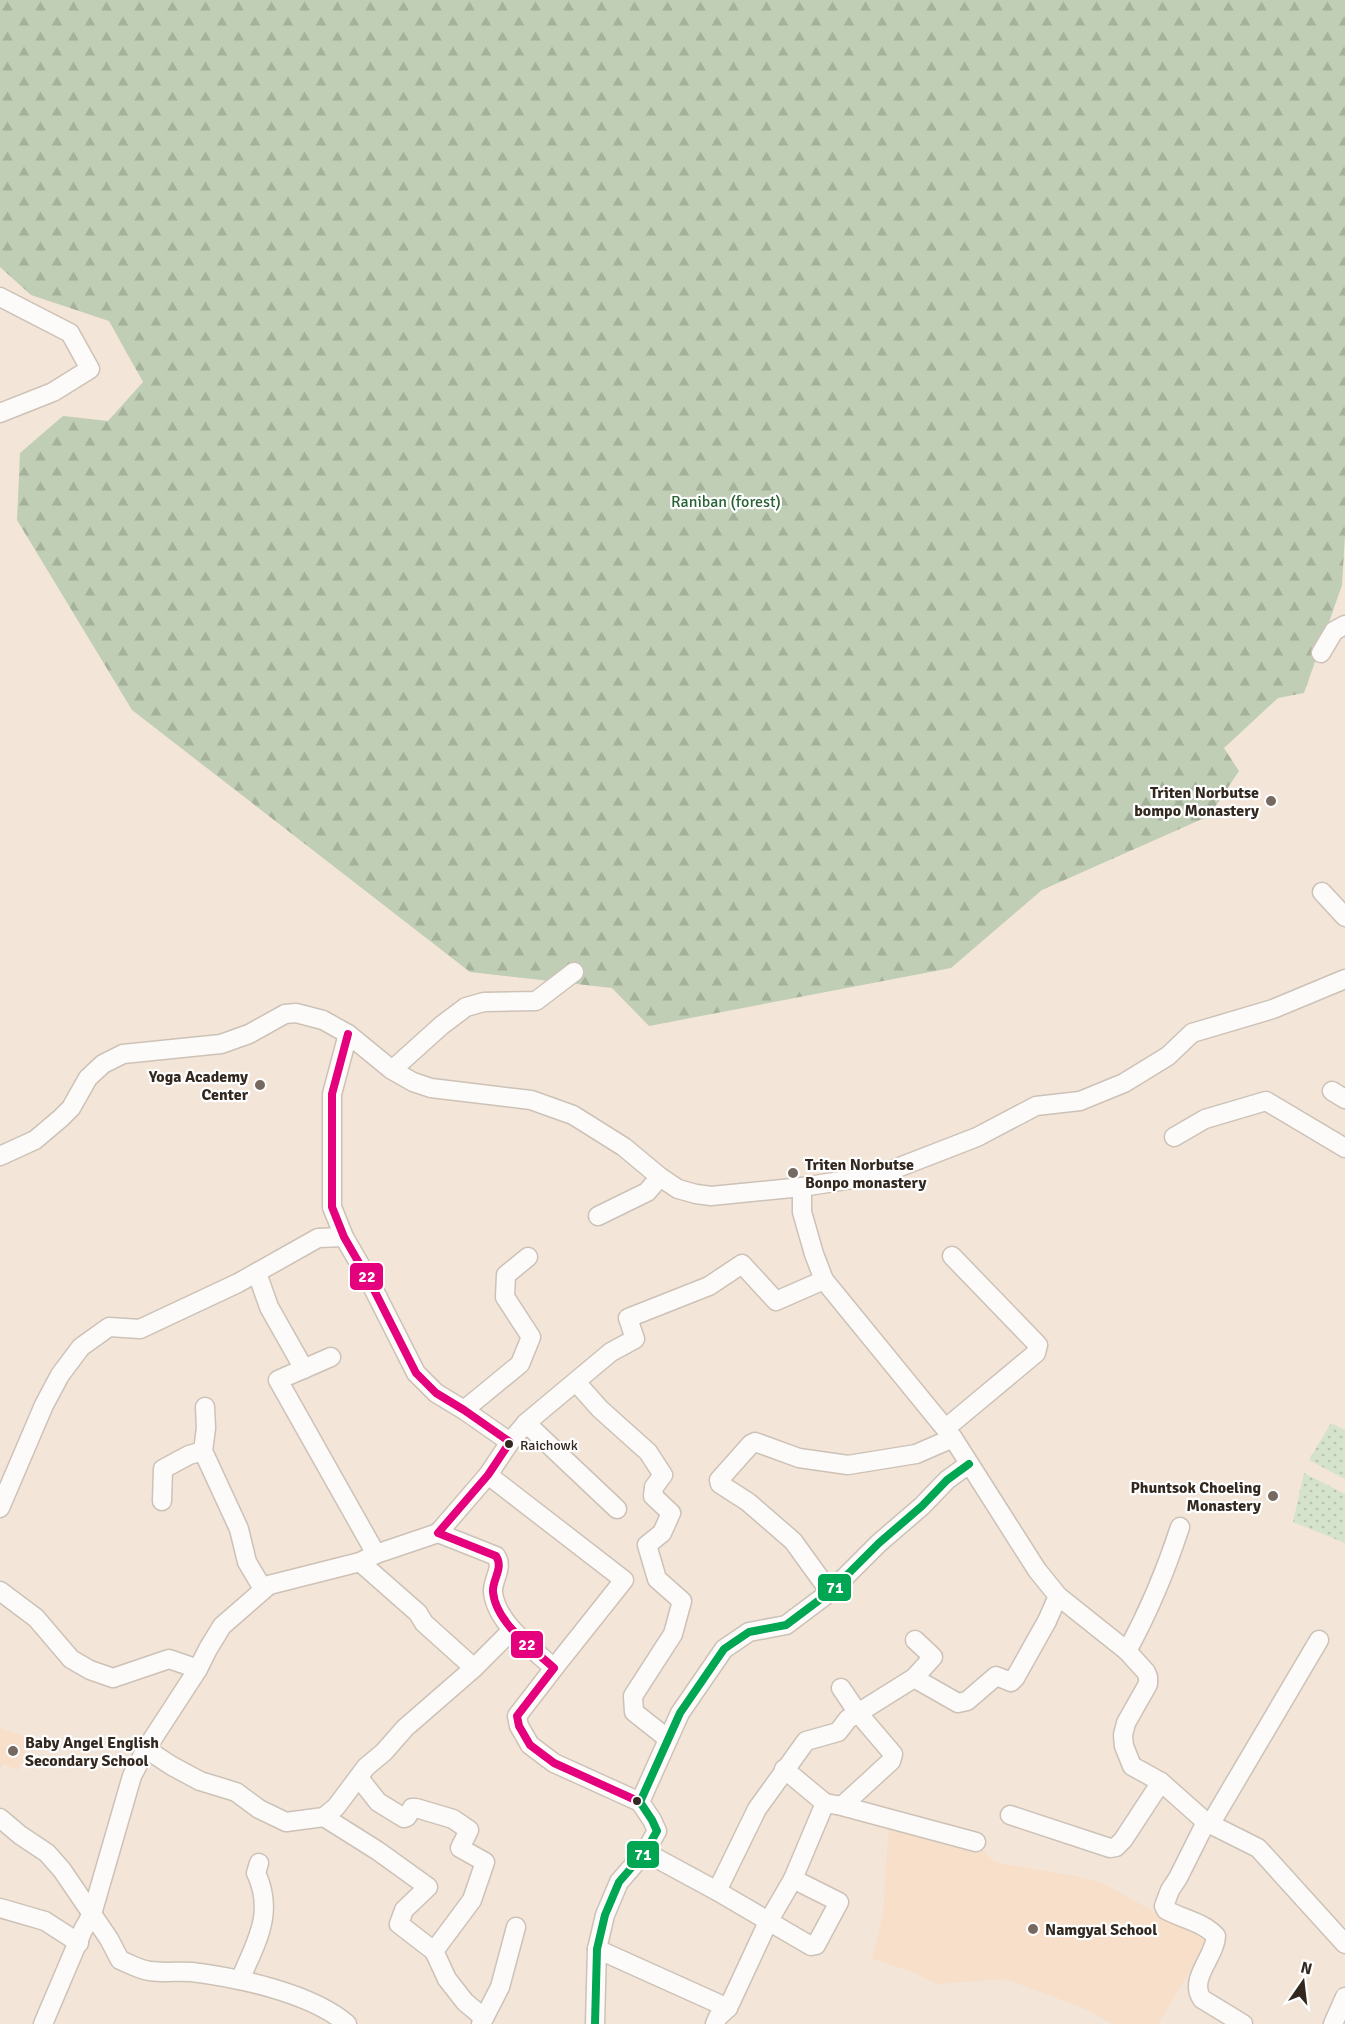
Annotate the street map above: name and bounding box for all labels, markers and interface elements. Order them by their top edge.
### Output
park label: Raniban (forest) [671,492,781,512]
place label: Triten Norbutse bompo Monastery [1134,783,1259,821]
marker: Triten Norbutse bompo Monastery [1264,794,1278,808]
place label: Yoga Academy Center [148,1067,249,1105]
marker: Yoga Academy Center [253,1078,267,1092]
place label: Triten Norbutse Bonpo monastery [805,1155,926,1193]
marker: Triten Norbutse Bonpo monastery [786,1166,800,1180]
line badge: 22 [349,1262,384,1291]
text: 22 [358,1267,376,1287]
place label: Raichowk [520,1437,578,1454]
marker: Raichowk [503,1438,515,1450]
place label: Phuntsok Choeling Monastery [1130,1478,1261,1516]
marker: Phuntsok Choeling Monastery [1266,1489,1280,1503]
line badge: 71 [817,1573,852,1602]
text: 71 [826,1578,844,1598]
line badge: 22 [510,1630,544,1659]
text: 22 [518,1635,536,1655]
place label: Baby Angel English Secondary School [25,1733,159,1771]
marker: Baby Angel English Secondary School [6,1744,20,1758]
unlabelled marker [631,1795,643,1807]
line badge: 71 [626,1840,660,1869]
text: 71 [634,1845,652,1865]
place label: Namgyal School [1045,1920,1157,1940]
marker: Namgyal School [1026,1922,1040,1936]
north arrow [1273,1952,1333,2012]
text: N [1299,1957,1314,1979]

